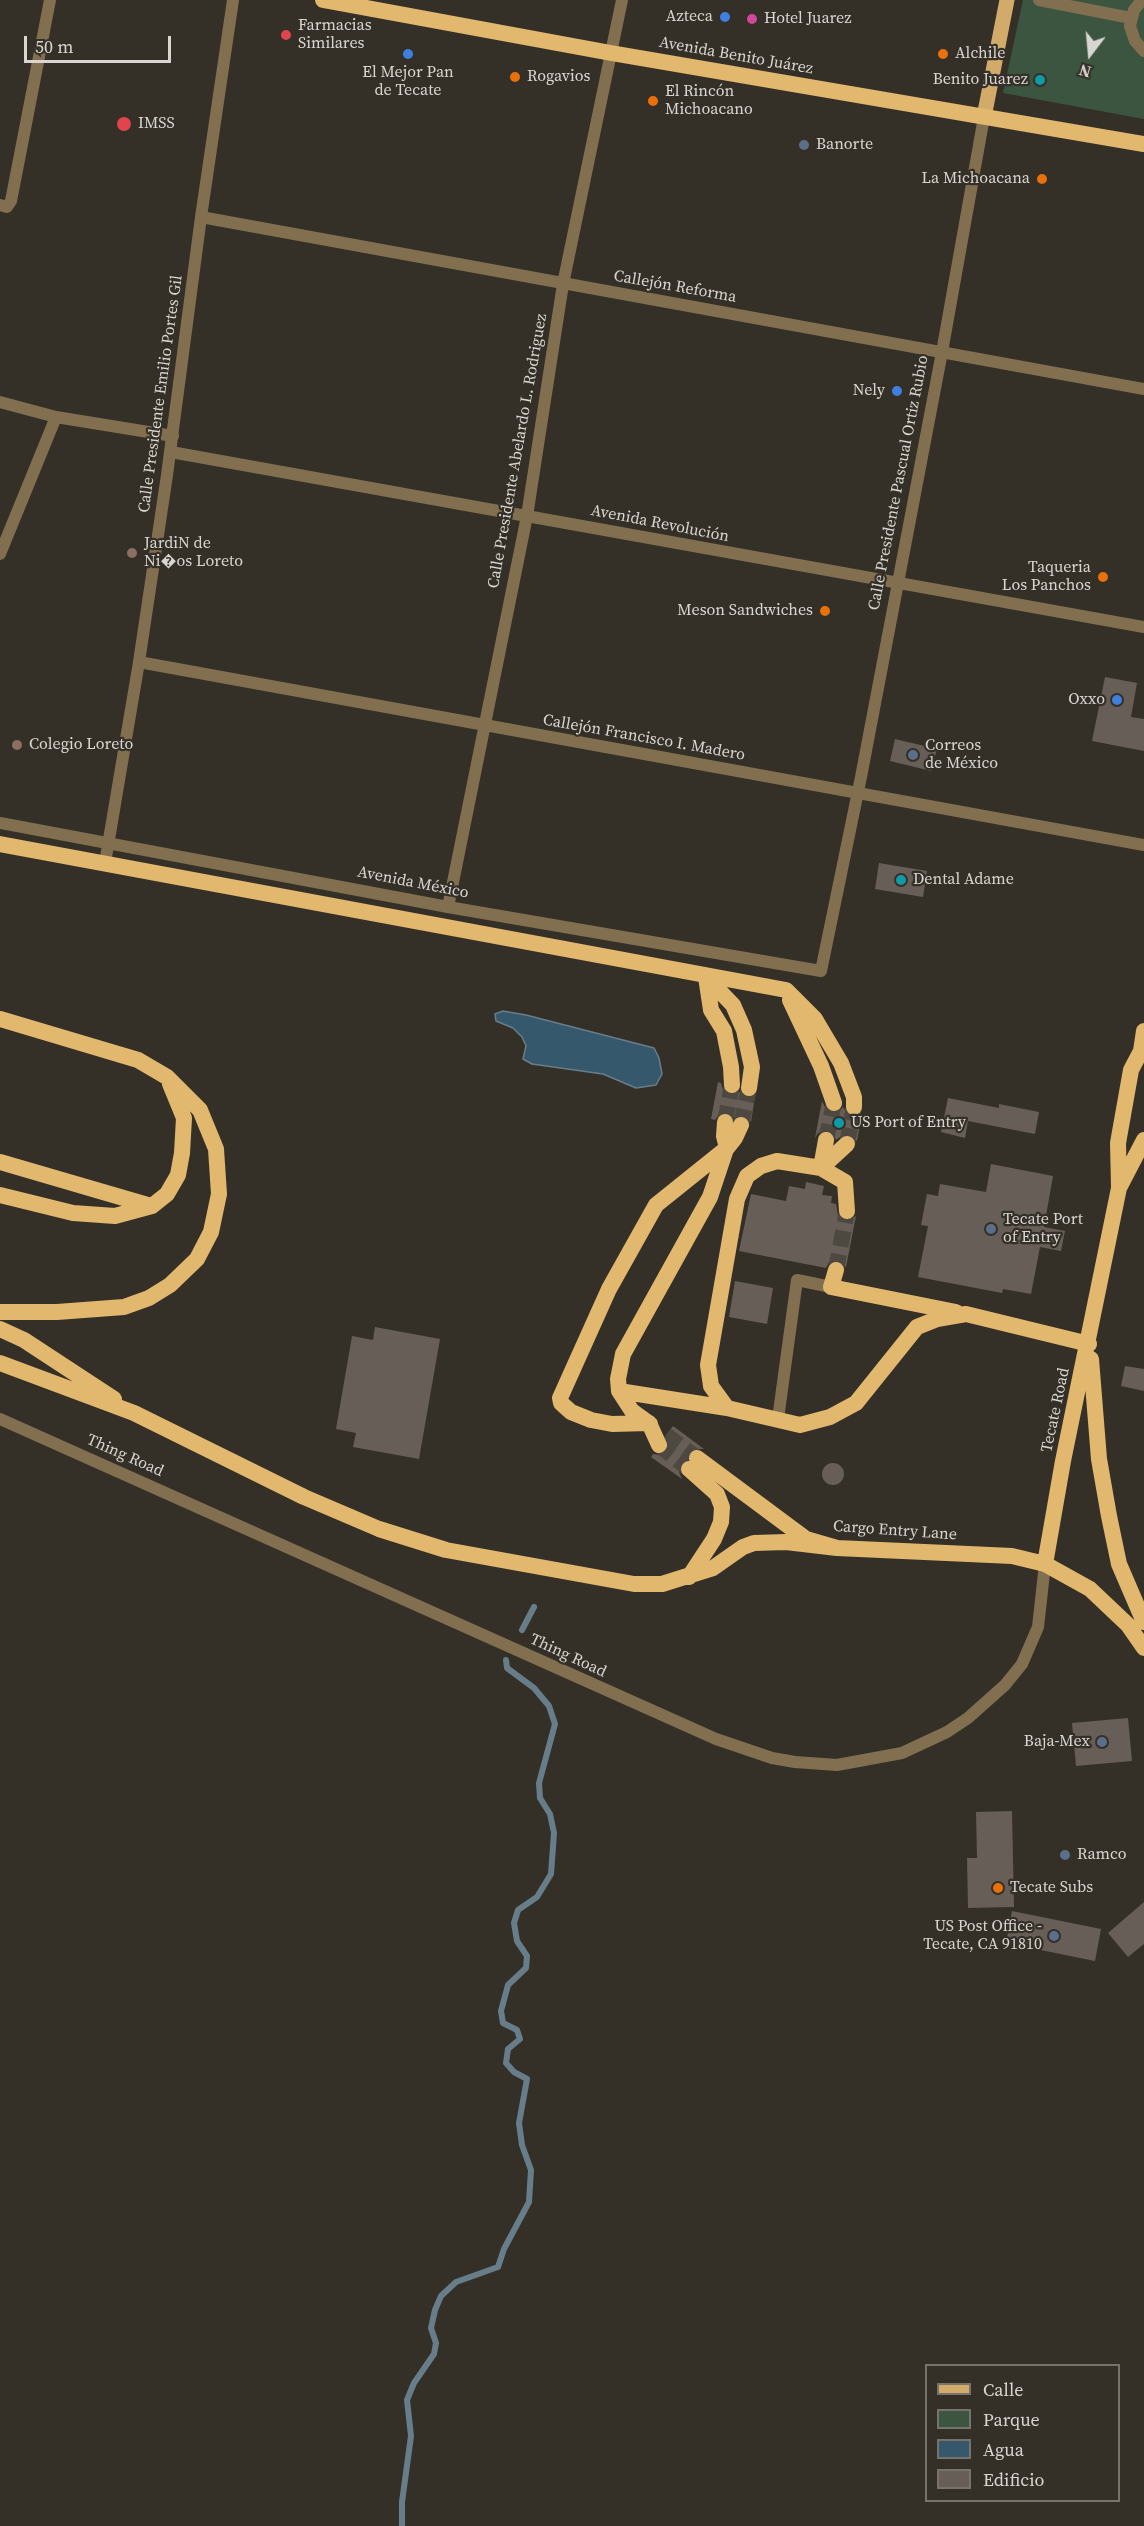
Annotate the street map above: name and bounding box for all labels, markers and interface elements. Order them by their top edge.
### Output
place label: Azteca [666,7,713,27]
place label: Hotel Juarez [764,9,852,29]
marker: Azteca [718,10,732,24]
marker: Hotel Juarez [745,12,759,26]
place label: Farmacias Similares [298,16,372,54]
scale bar [27,24,174,62]
north arrow [1060,24,1120,84]
marker: Farmacias Similares [279,28,293,42]
street label: Avenida Benito Juárez [657,33,815,79]
text: 50 m [35,34,73,59]
place label: Alchile [955,44,1005,64]
marker: El Mejor Pan de Tecate [401,47,415,61]
marker: Alchile [936,47,950,61]
text: N [1076,59,1094,83]
place label: El Mejor Pan de Tecate [362,63,454,101]
place label: Rogavios [527,67,590,87]
marker: Rogavios [508,70,522,84]
place label: Benito Juarez [933,70,1028,90]
marker: Benito Juarez [1033,73,1047,87]
place label: El Rincón Michoacano [665,82,753,120]
marker: El Rincón Michoacano [646,94,660,108]
place label: IMSS [138,114,175,134]
marker: IMSS [115,115,133,133]
place label: Banorte [816,135,873,155]
marker: Banorte [797,138,811,152]
place label: La Michoacana [922,169,1030,189]
marker: La Michoacana [1035,172,1049,186]
street label: Callejón Reforma [612,267,738,307]
street label: Calle Presidente Emilio Portes Gil [135,274,187,514]
street label: Calle Presidente Abelardo L. Rodriguez [484,312,552,590]
street label: Calle Presidente Pascual Ortiz Rubio [865,354,933,612]
place label: Nely [853,381,885,401]
marker: Nely [890,384,904,398]
street label: Avenida Revolución [589,501,731,547]
place label: JardiN de Ni�os Loreto [144,534,243,572]
marker: JardiN de Ni�os Loreto [125,546,139,560]
place label: Taqueria Los Panchos [1002,558,1091,596]
marker: Taqueria Los Panchos [1096,570,1110,584]
place label: Meson Sandwiches [677,601,813,621]
marker: Meson Sandwiches [818,604,832,618]
place label: Oxxo [1068,690,1105,710]
marker: Oxxo [1110,693,1124,707]
street label: Callejón Francisco I. Madero [541,711,747,765]
place label: Colegio Loreto [29,735,133,755]
place label: Correos de México [925,736,998,774]
marker: Colegio Loreto [10,738,24,752]
marker: Correos de México [906,748,920,762]
street label: Avenida México [356,863,470,903]
place label: Dental Adame [913,870,1014,890]
marker: Dental Adame [894,873,908,887]
place label: US Port of Entry [851,1113,966,1133]
marker: US Port of Entry [832,1116,846,1130]
place label: Tecate Port of Entry [1003,1210,1083,1248]
marker: Tecate Port of Entry [984,1222,998,1236]
street label: Tecate Road [1038,1366,1074,1454]
street label: Thing Road [84,1431,166,1481]
street label: Cargo Entry Lane [832,1517,958,1545]
street label: Thing Road [527,1630,609,1682]
place label: Baja-Mex [1024,1732,1090,1752]
marker: Baja-Mex [1095,1735,1109,1749]
place label: Ramco [1077,1845,1126,1865]
marker: Ramco [1058,1848,1072,1862]
place label: Tecate Subs [1010,1878,1093,1898]
marker: Tecate Subs [991,1881,1005,1895]
place label: US Post Office - Tecate, CA 91810 [923,1917,1042,1955]
marker: US Post Office - Tecate, CA 91810 [1047,1929,1061,1943]
legend [925,2364,1120,2502]
text: Calle [983,2377,1023,2402]
text: Parque [983,2407,1040,2432]
text: Agua [983,2437,1024,2462]
text: Edificio [983,2467,1044,2492]

